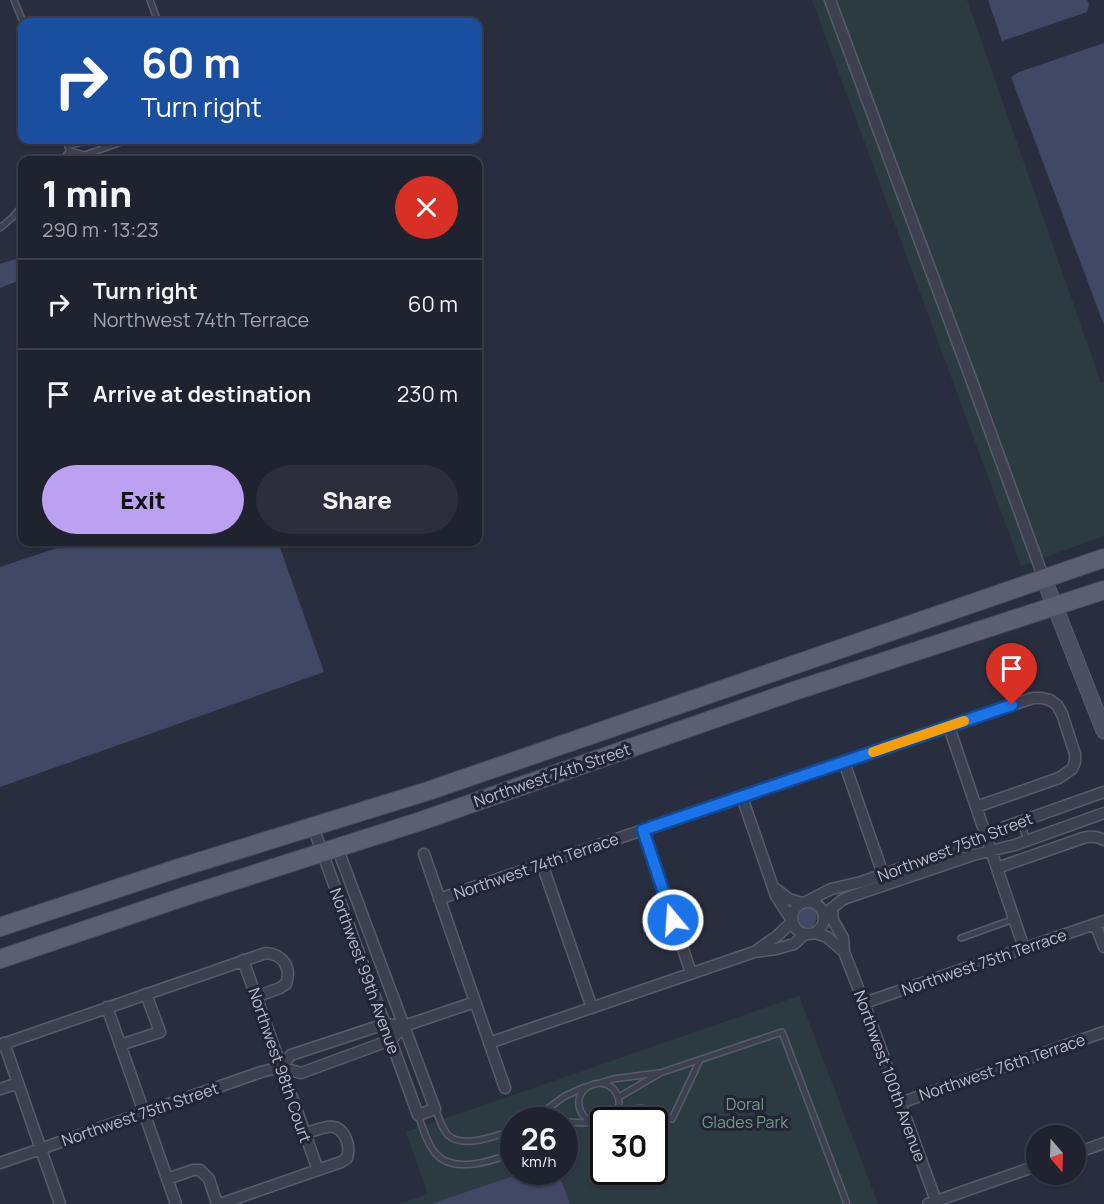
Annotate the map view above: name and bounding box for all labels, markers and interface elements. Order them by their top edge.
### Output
text: 60 m [141,33,241,91]
icon: right [42,42,120,120]
text: Turn right [141,88,262,125]
text: 1 min [42,169,132,218]
button: close [395,176,458,239]
text: 290 m · 13:23 [42,216,159,243]
text: Turn right [93,276,198,306]
icon: right [42,288,75,321]
text: 60 m [408,289,458,319]
text: Northwest 74th Terrace [93,306,309,333]
icon: arrive [42,378,75,411]
text: Arrive at destination [93,379,311,409]
text: 230 m [397,379,458,409]
button: Exit [42,465,244,534]
button: Share [256,465,458,534]
pin [986,643,1037,705]
icon: arrive [995,652,1028,685]
street label: Northwest 74th Street [471,738,633,812]
street label: Northwest 75th Street [874,807,1036,887]
street label: Northwest 74th Terrace [451,827,621,905]
street label: Northwest 99th Avenue [325,885,405,1057]
position arrow [641,888,705,952]
street label: Northwest 75th Terrace [898,923,1070,1001]
street label: Northwest 98th Court [243,985,317,1145]
street label: Northwest 100th Avenue [849,987,931,1165]
street label: Northwest 76th Terrace [916,1028,1088,1106]
street label: Northwest 75th Street [59,1077,221,1151]
park label: Doral Glades Park [702,1093,789,1133]
speed limit sign: 30 [590,1107,668,1185]
text: 26 [521,1118,557,1159]
north arrow [1026,1125,1086,1185]
map controls [1026,1125,1086,1185]
text: km/h [522,1151,556,1172]

